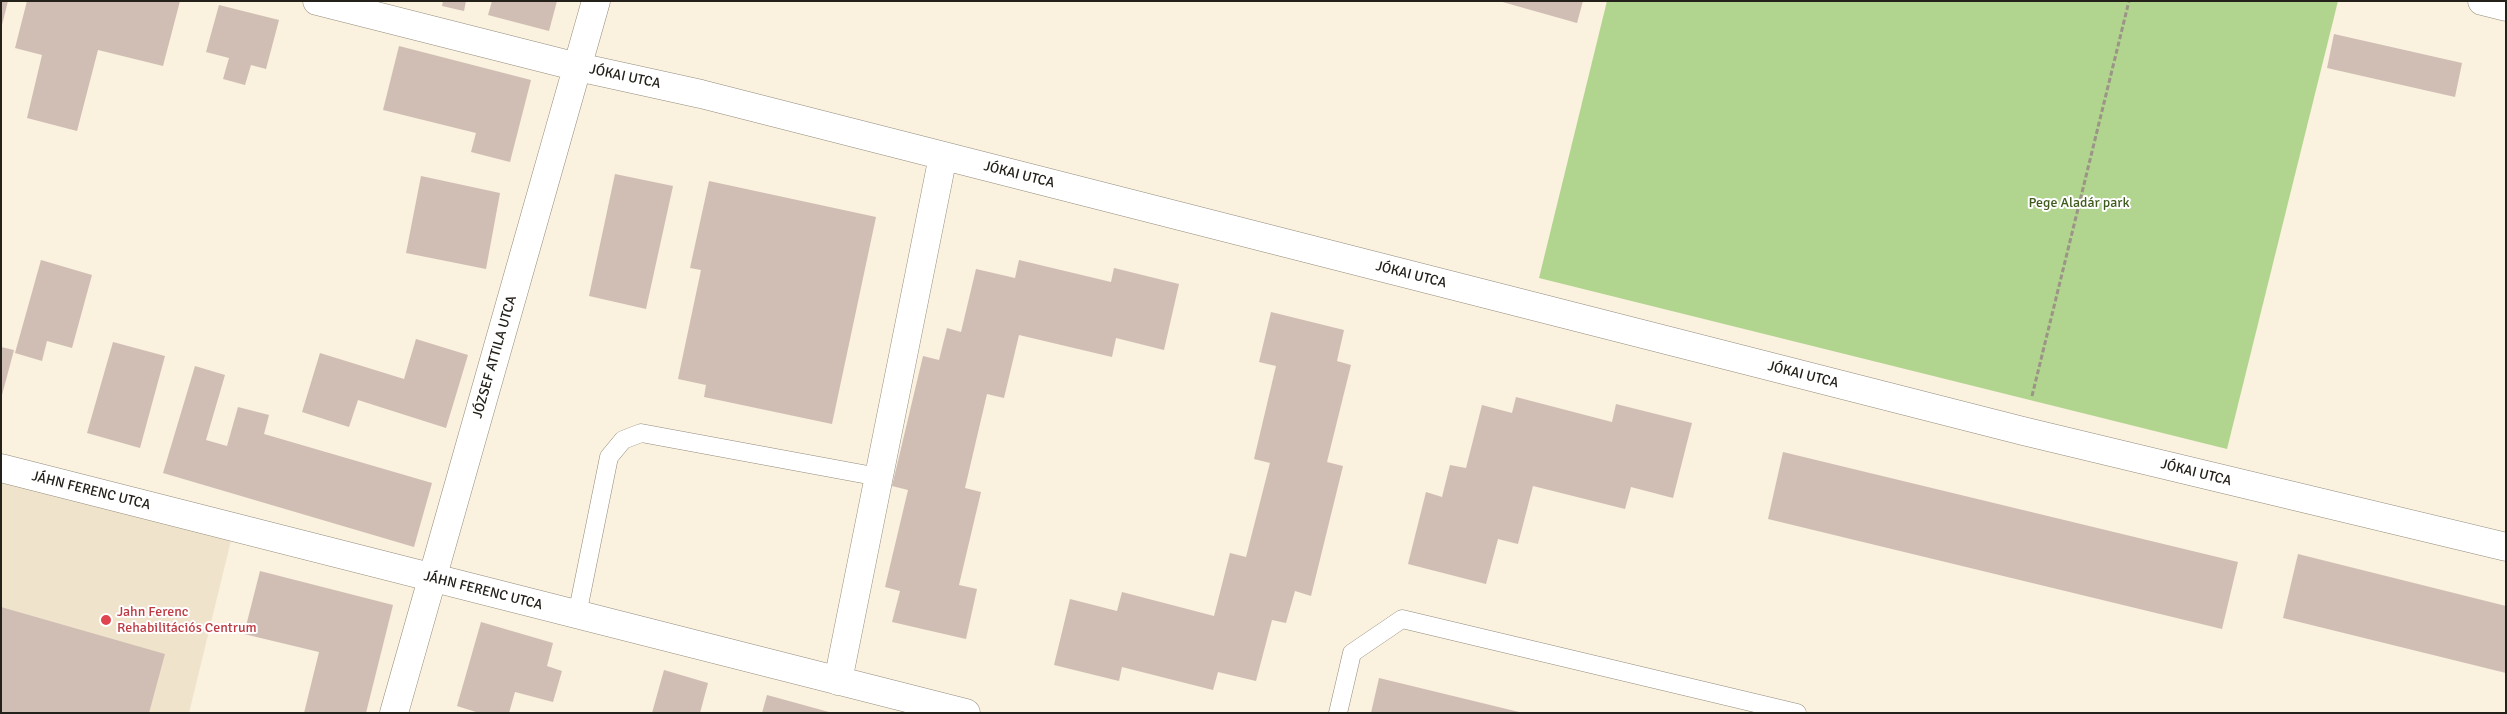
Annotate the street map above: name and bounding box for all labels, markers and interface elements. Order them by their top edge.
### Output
street label: JÓKAI UTCA [588,61,662,93]
street label: JÓKAI UTCA [982,158,1056,192]
park label: Pege Aladár park [2028,195,2130,211]
street label: JÓKAI UTCA [1374,258,1448,292]
street label: JÓZSEF ATTILA UTCA [469,294,521,420]
street label: JÓKAI UTCA [1766,358,1840,392]
street label: JÓKAI UTCA [2159,456,2233,490]
street label: JÁHN FERENC UTCA [30,468,152,514]
street label: JÁHN FERENC UTCA [422,568,544,614]
place label: Jahn Ferenc Rehabilitációs Centrum [117,604,257,636]
marker: Jahn Ferenc Rehabilitációs Centrum [99,613,113,627]

